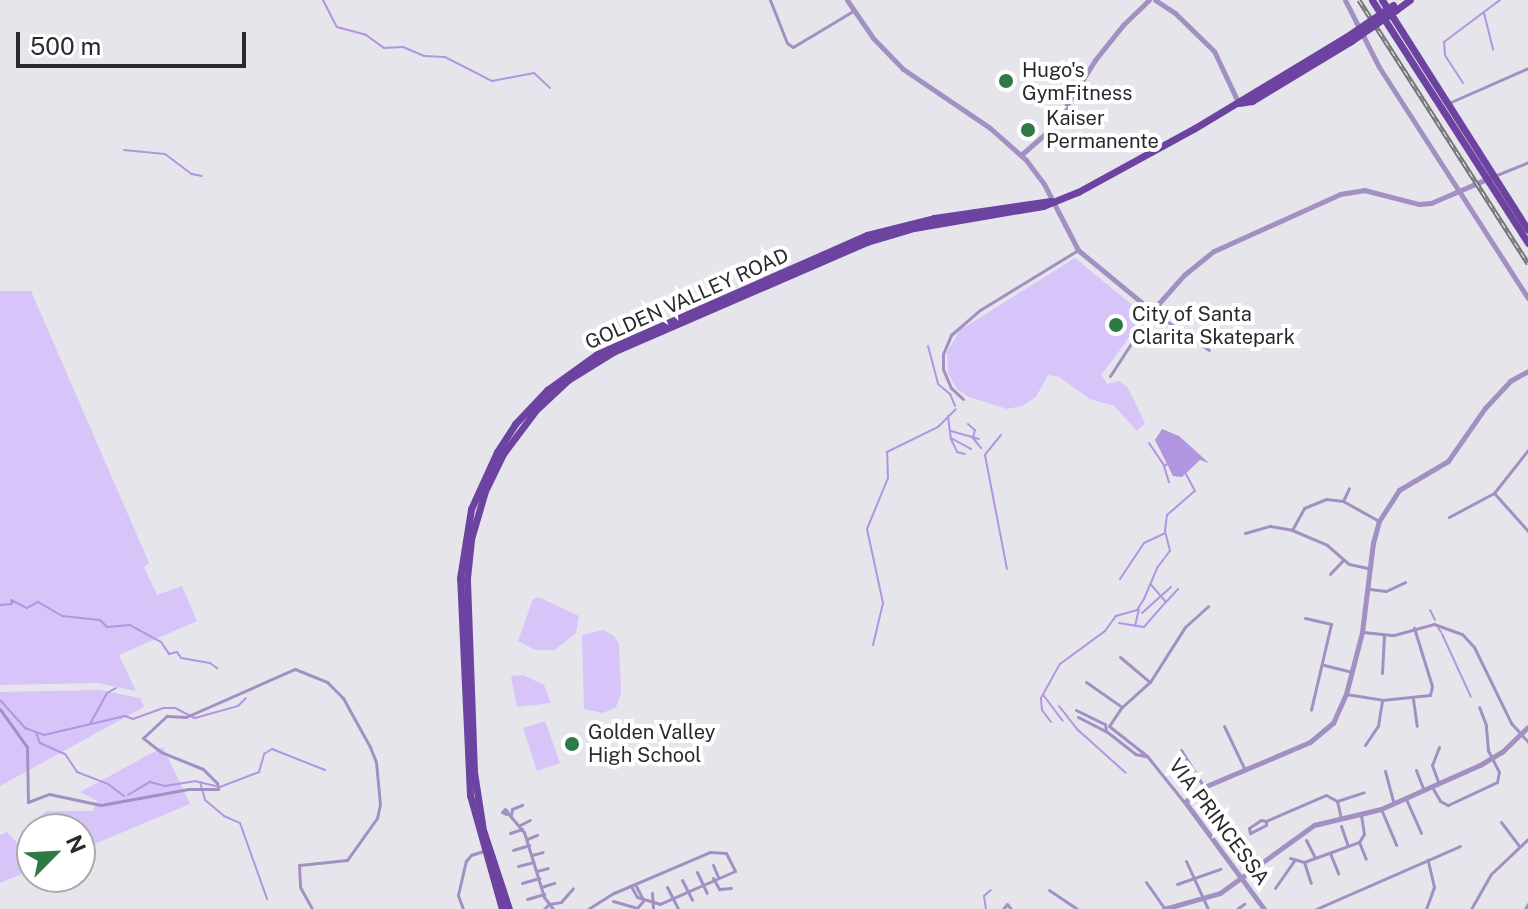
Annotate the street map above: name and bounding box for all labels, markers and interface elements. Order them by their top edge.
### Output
scale bar [20,16,250,66]
text: 500 m [30,32,101,60]
place label: Hugo's GymFitness [1022,58,1132,105]
marker: Hugo's GymFitness [997,72,1015,90]
place label: Kaiser Permanente [1046,106,1159,153]
marker: Kaiser Permanente [1017,119,1039,141]
street label: GOLDEN VALLEY ROAD [581,243,793,355]
place label: City of Santa Clarita Skatepark [1132,302,1295,349]
marker: City of Santa Clarita Skatepark [1107,316,1125,334]
place label: Golden Valley High School [588,720,716,767]
marker: Golden Valley High School [563,735,581,753]
street label: VIA PRINCESSA [1164,754,1274,890]
north arrow [16,813,96,893]
text: N [61,831,91,857]

